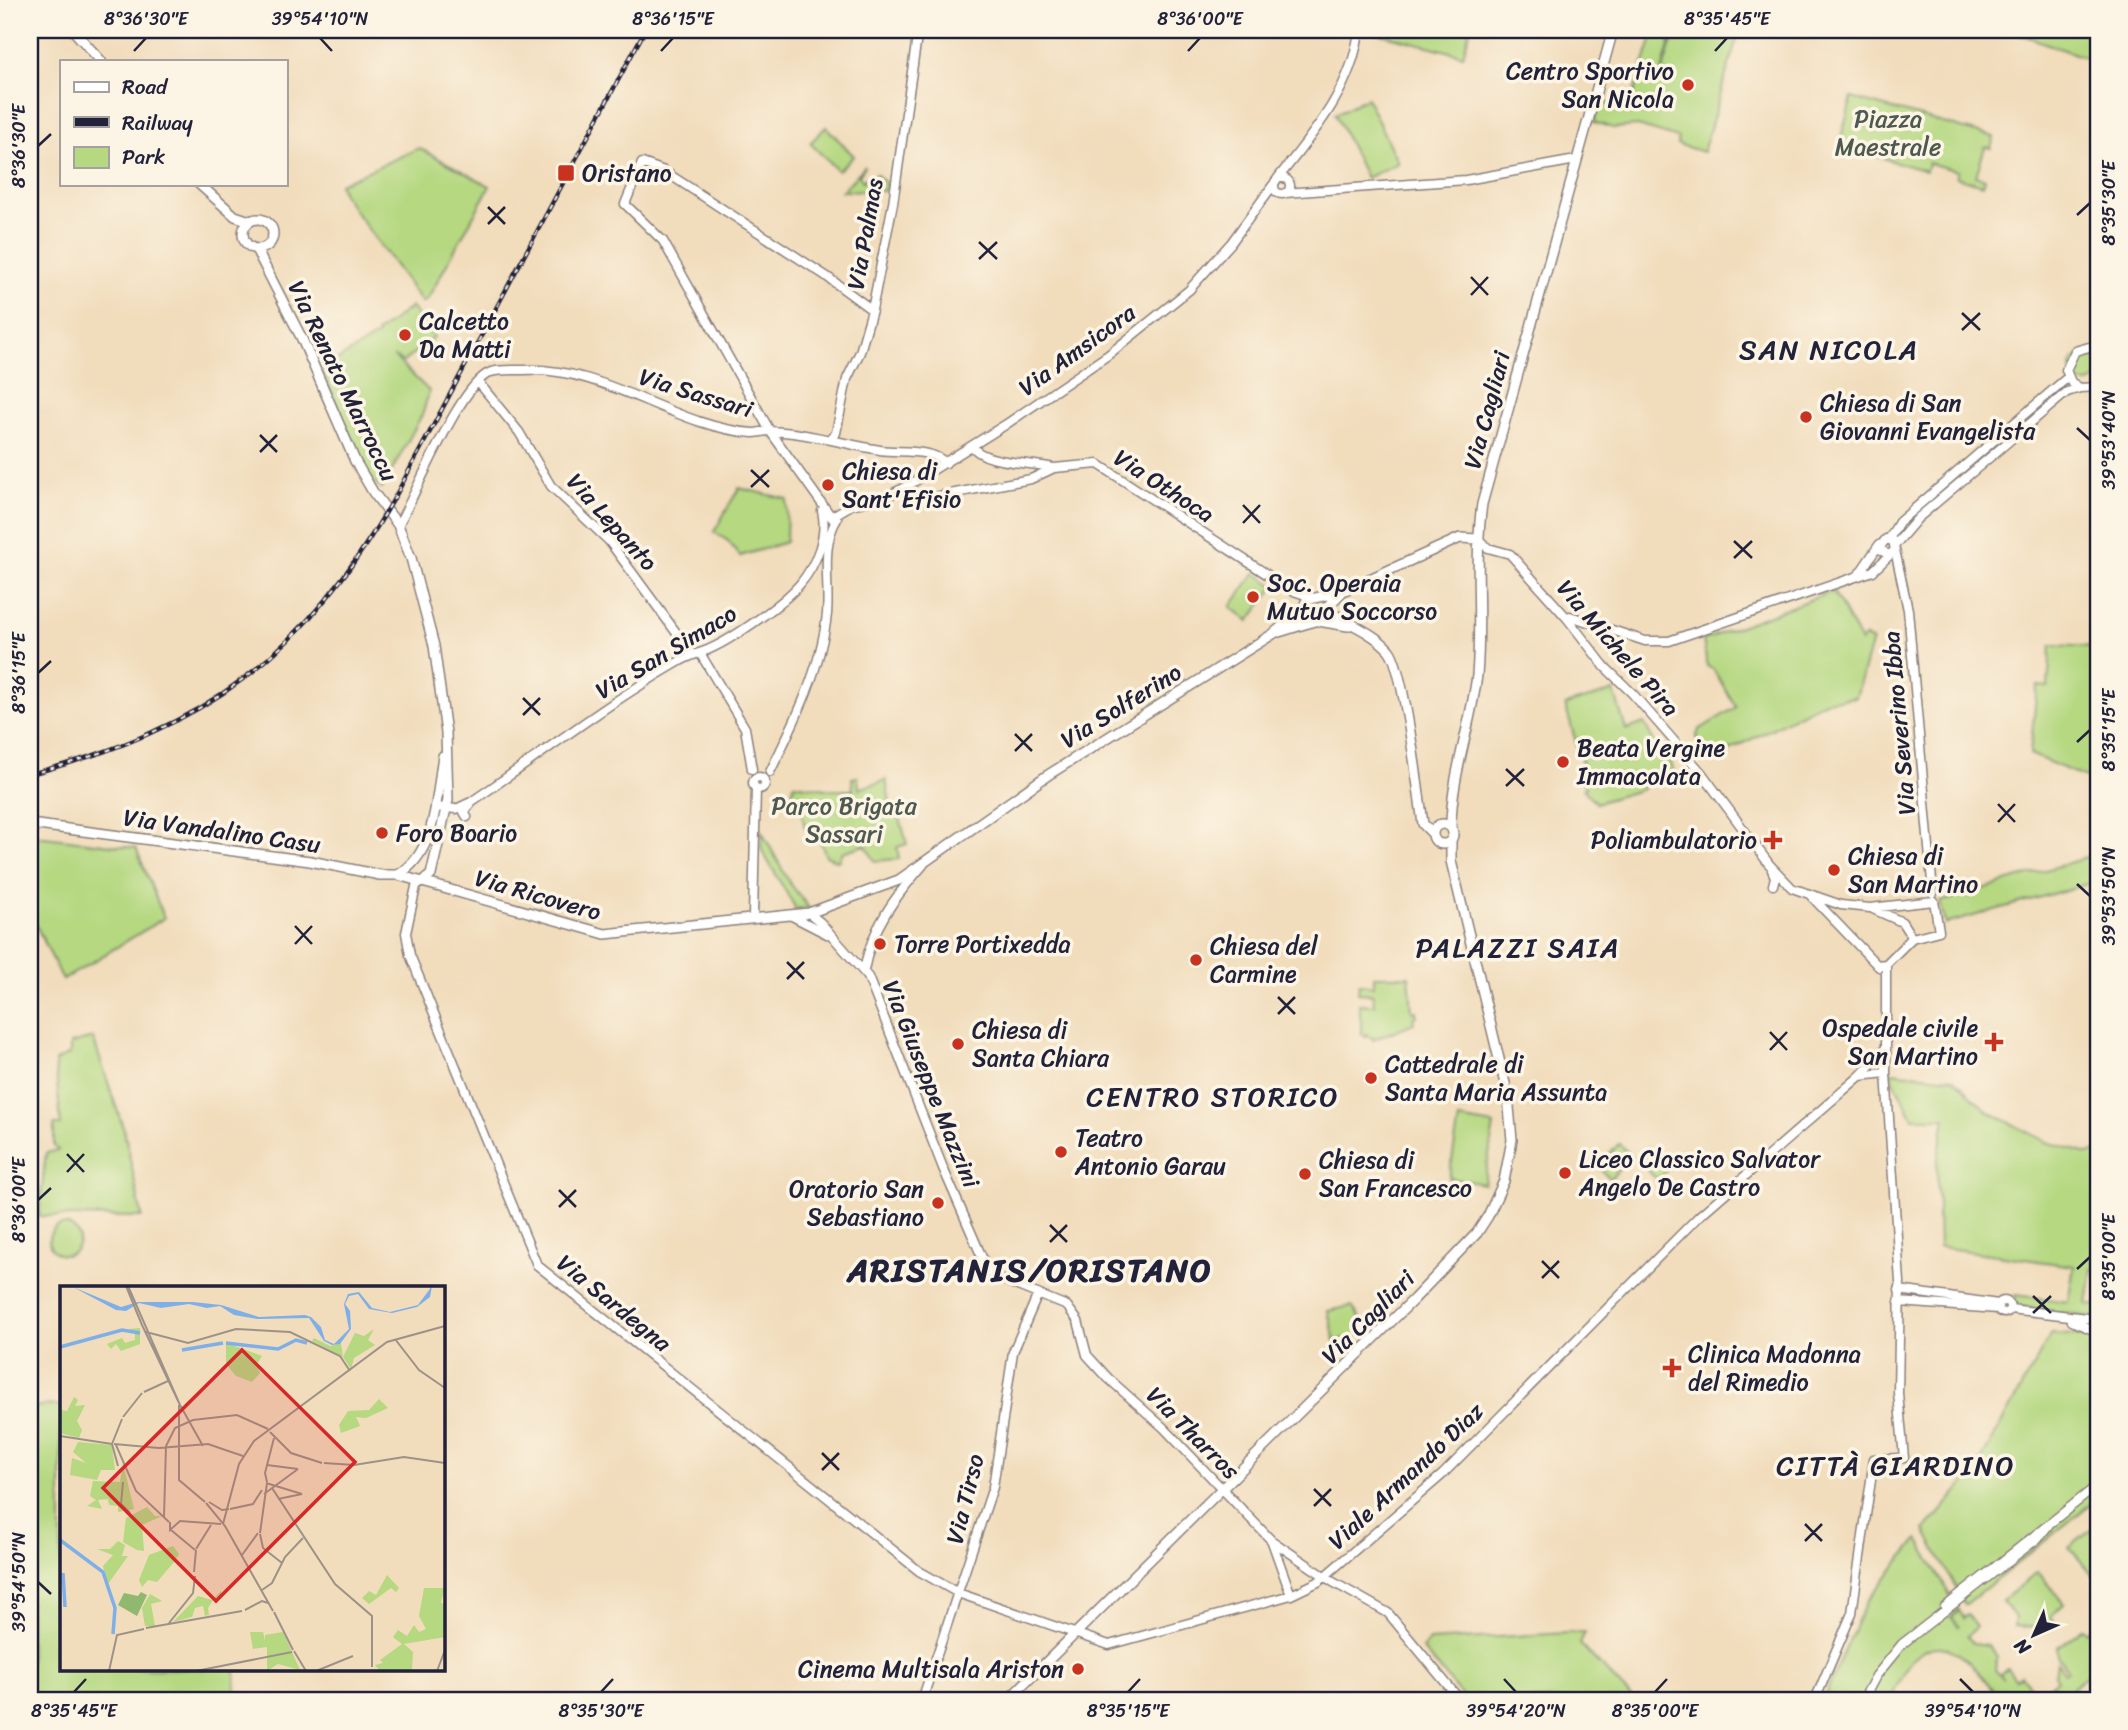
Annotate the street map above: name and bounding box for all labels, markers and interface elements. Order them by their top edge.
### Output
text: 8°36'30"E [104,3,189,35]
text: 39°54'10"N [272,3,369,35]
text: 8°36'15"E [632,3,715,35]
text: 8°36'00"E [1157,3,1244,35]
text: 8°35'45"E [1684,3,1771,35]
place label: Centro Sportivo San Nicola [1506,50,1674,120]
legend [60,60,287,186]
text: Road [122,68,169,106]
marker: Centro Sportivo San Nicola [1680,77,1696,93]
park label: Piazza Maestrale [1835,98,1941,168]
text: 8°36'30"E [3,103,35,188]
text: Railway [122,104,193,142]
text: Park [122,138,165,176]
place label: Oristano [582,152,672,194]
text: 8°35'30"E [2093,160,2125,245]
marker: Oristano [556,163,576,183]
street label: Via Palmas [835,175,895,293]
street label: Via Renato Marroccu [276,273,410,489]
street label: Via Amsicora [1009,292,1146,407]
place label: Calcetto Da Matti [419,300,511,370]
district label: SAN NICOLA [1739,325,1919,374]
marker: Calcetto Da Matti [397,327,413,343]
street label: Via Cagliari [1451,346,1523,474]
street label: Via Sassari [634,356,759,431]
place label: Chiesa di San Giovanni Evangelista [1820,382,2036,452]
text: 39°53'40"N [2093,390,2125,489]
marker: Chiesa di San Giovanni Evangelista [1798,409,1814,425]
street label: Via Othoca [1105,437,1223,535]
place label: Chiesa di Sant'Efisio [842,450,961,520]
street label: Via Lepanto [556,463,668,581]
marker: Chiesa di Sant'Efisio [820,477,836,493]
place label: Soc. Operaia Mutuo Soccorso [1267,562,1437,632]
street label: Via Michele Pira [1546,569,1690,727]
marker: Soc. Operaia Mutuo Soccorso [1245,589,1261,605]
street label: Via San Simaco [587,593,745,711]
street label: Via Severino Ibba [1870,629,1928,817]
text: 8°36'15"E [3,631,35,714]
street label: Via Solferino [1052,652,1190,760]
text: 8°35'15"E [2093,688,2125,771]
place label: Beata Vergine Immacolata [1576,727,1725,797]
marker: Beata Vergine Immacolata [1555,754,1571,770]
park label: Parco Brigata Sassari [771,785,918,855]
street label: Via Vandalino Casu [121,796,323,866]
place label: Foro Boario [396,812,517,854]
place label: Poliambulatorio [1591,819,1757,861]
marker: Foro Boario [374,825,390,841]
marker: Poliambulatorio [1763,830,1783,850]
place label: Chiesa di San Martino [1848,835,1978,905]
text: 39°53'50"N [2093,846,2125,945]
street label: Via Ricovero [470,857,606,933]
marker: Chiesa di San Martino [1826,862,1842,878]
place label: Torre Portixedda [894,923,1071,965]
district label: PALAZZI SAIA [1415,923,1621,972]
place label: Chiesa del Carmine [1210,925,1319,995]
marker: Torre Portixedda [872,936,888,952]
marker: Chiesa del Carmine [1188,952,1204,968]
street label: Via Giuseppe Mazzini [870,974,992,1195]
place label: Ospedale civile San Martino [1822,1007,1978,1077]
place label: Chiesa di Santa Chiara [972,1009,1110,1079]
marker: Ospedale civile San Martino [1984,1032,2004,1052]
marker: Chiesa di Santa Chiara [950,1036,966,1052]
place label: Cattedrale di Santa Maria Assunta [1385,1043,1607,1113]
marker: Cattedrale di Santa Maria Assunta [1363,1070,1379,1086]
district label: CENTRO STORICO [1086,1072,1340,1121]
place label: Teatro Antonio Garau [1074,1117,1226,1187]
place label: Liceo Classico Salvator Angelo De Castro [1578,1138,1821,1208]
place label: Chiesa di San Francesco [1319,1139,1472,1209]
marker: Teatro Antonio Garau [1053,1144,1069,1160]
text: 8°36'00"E [3,1156,35,1243]
marker: Liceo Classico Salvator Angelo De Castro [1557,1165,1573,1181]
marker: Chiesa di San Francesco [1297,1166,1313,1182]
place label: Oratorio San Sebastiano [789,1168,924,1238]
marker: Oratorio San Sebastiano [930,1195,946,1211]
text: 8°35'00"E [2093,1213,2125,1300]
district label: ARISTANIS/ORISTANO [845,1242,1213,1299]
street label: Via Sardegna [547,1243,682,1363]
street label: Via Cagliari [1311,1259,1426,1374]
inset map [60,1286,444,1670]
place label: Clinica Madonna del Rimedio [1688,1333,1861,1403]
marker: Clinica Madonna del Rimedio [1662,1358,1682,1378]
street label: Via Tharros [1136,1376,1251,1491]
street label: Viale Armando Diaz [1318,1391,1495,1560]
district label: CITTÀ GIARDINO [1776,1441,2016,1490]
street label: Via Tirso [934,1449,996,1549]
text: 39°54'50"N [3,1532,35,1632]
north arrow [1998,1600,2068,1670]
text: N [2005,1630,2039,1664]
place label: Cinema Multisala Ariston [798,1648,1064,1690]
marker: Cinema Multisala Ariston [1070,1661,1086,1677]
text: 8°35'45"E [31,1695,118,1727]
text: 8°35'30"E [559,1695,644,1727]
text: 8°35'15"E [1087,1695,1170,1727]
text: 39°54'20"N [1466,1695,1566,1727]
text: 8°35'00"E [1612,1695,1699,1727]
text: 39°54'10"N [1925,1695,2022,1727]

